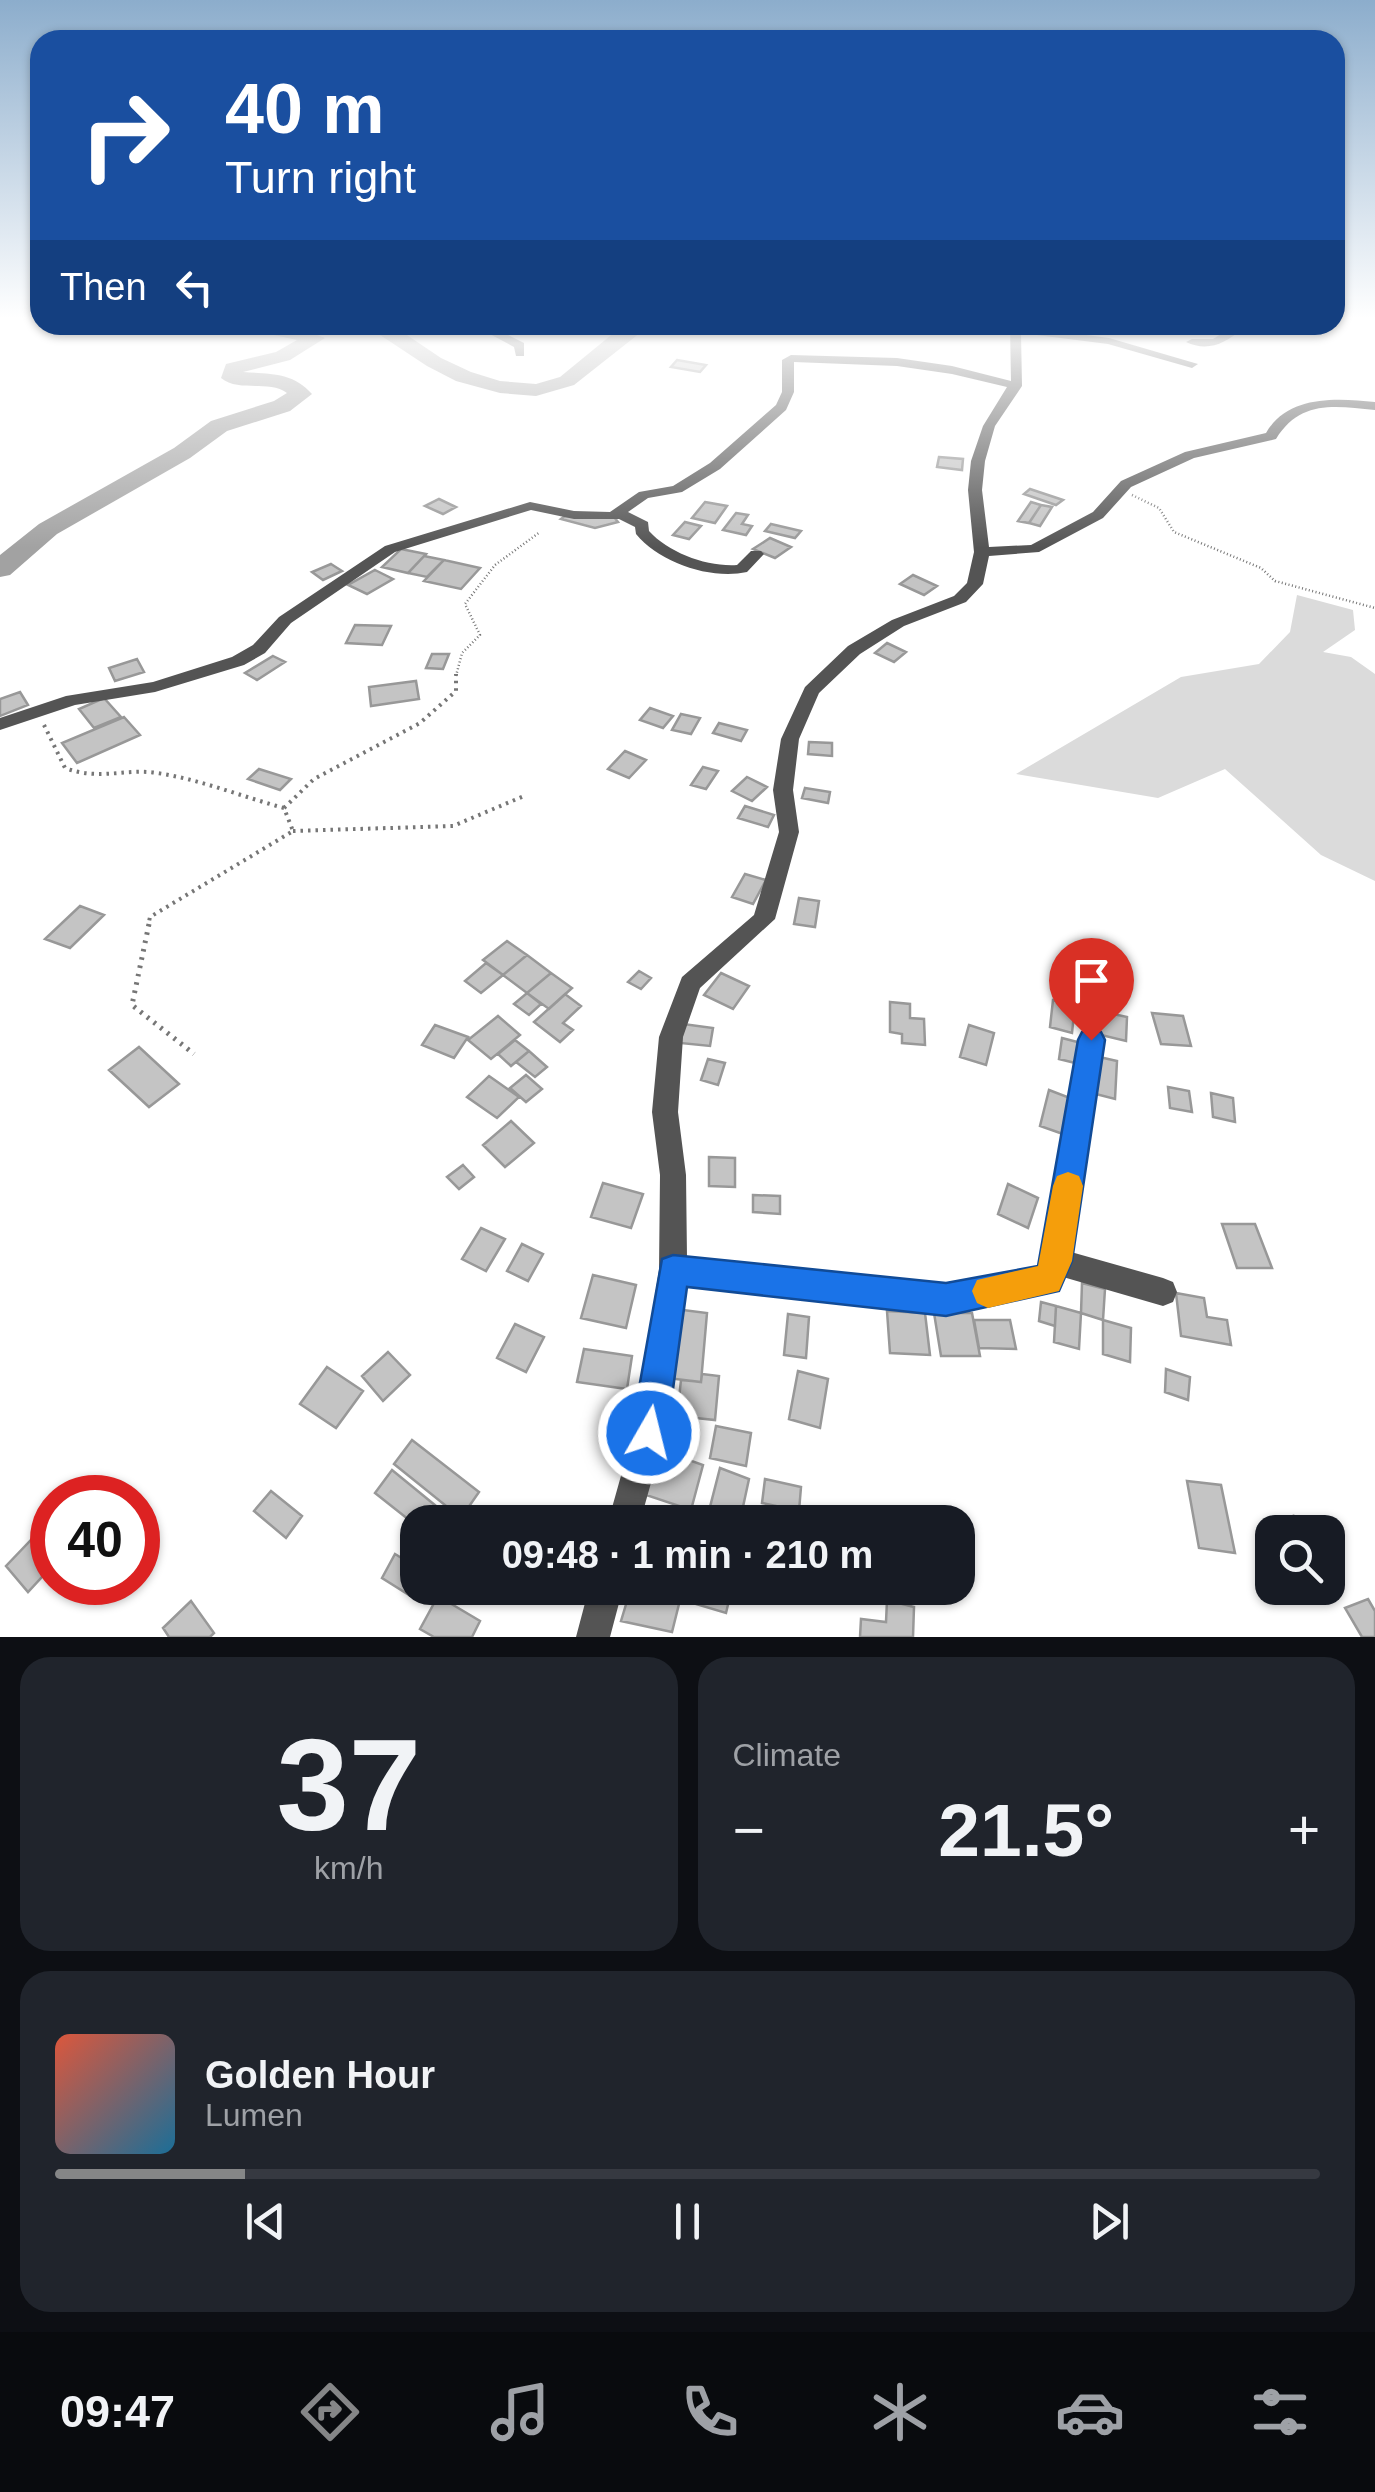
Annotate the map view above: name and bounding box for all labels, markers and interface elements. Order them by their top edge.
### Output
icon: right [60,70,190,200]
text: 40 m [225,70,385,148]
text: Turn right [225,152,416,203]
icon: left [167,260,222,315]
text: Then [60,266,147,308]
pin [1049,938,1134,1041]
icon: arrive [1064,953,1119,1008]
position arrow [597,1381,701,1485]
speed limit sign: 40 [30,1475,160,1605]
map controls [1255,1515,1345,1605]
button: search [1255,1515,1345,1605]
text: 09:48 · 1 min · 210 m [502,1534,873,1576]
text: 37 [276,1712,421,1858]
text: Climate [733,1737,841,1773]
text: 21.5° [938,1788,1114,1872]
text: − [733,1799,765,1861]
text: + [1288,1799,1320,1861]
text: km/h [314,1850,383,1886]
text: Golden Hour [205,2054,435,2096]
text: Lumen [205,2097,303,2133]
icon: previous [238,2194,293,2249]
icon: pause [660,2194,715,2249]
icon: next [1082,2194,1137,2249]
icon: directions [295,2377,365,2447]
icon: music [485,2377,555,2447]
icon: phone [675,2377,745,2447]
icon: climate [865,2377,935,2447]
icon: car [1055,2377,1125,2447]
icon: filters [1245,2377,1315,2447]
text: 09:47 [60,2386,175,2437]

